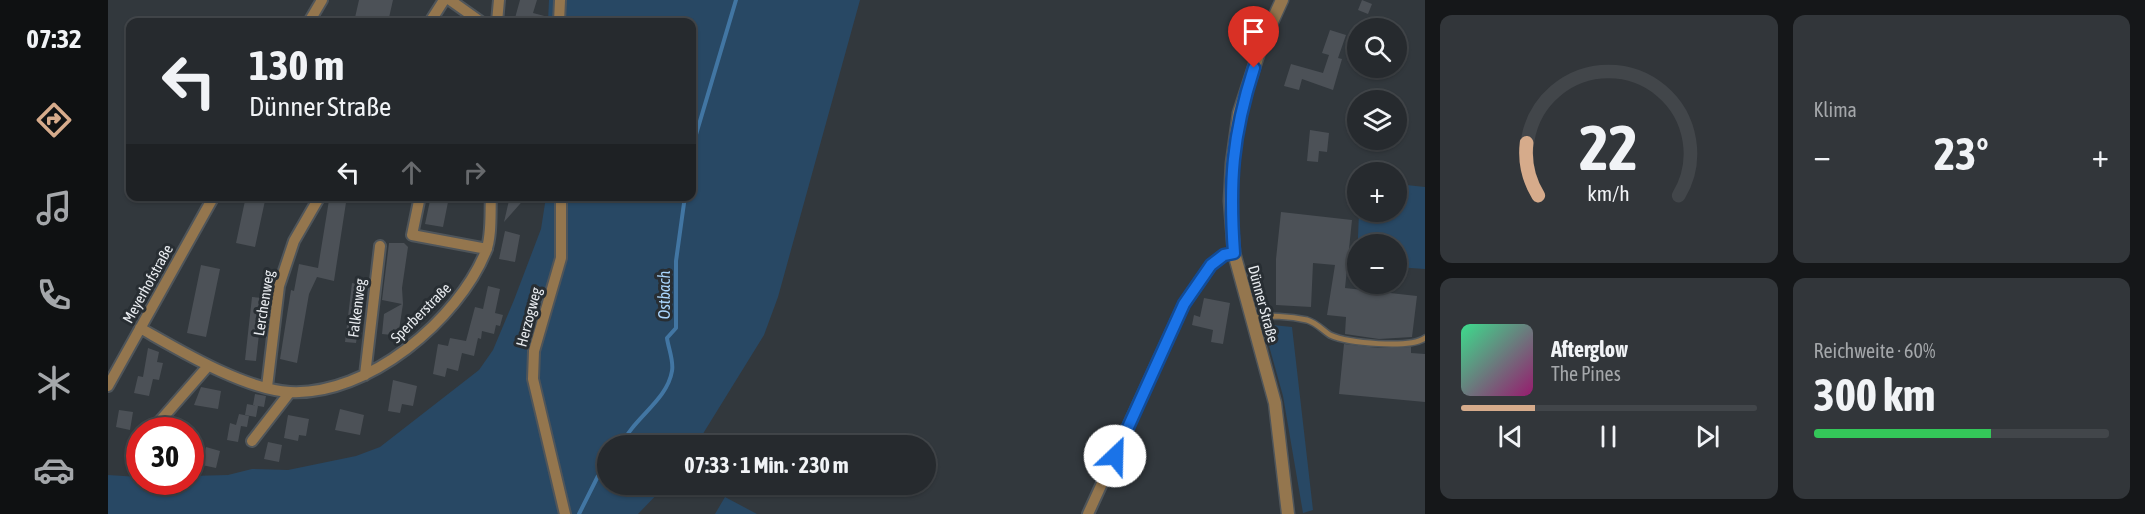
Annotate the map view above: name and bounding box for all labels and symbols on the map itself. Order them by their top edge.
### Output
pin [1228,6,1279,68]
street label: Meyerhofstraße [119,241,176,326]
street label: Dünner Straße [1245,263,1282,344]
street label: Lerchenweg [250,268,277,337]
water label: Ostbach [655,271,673,319]
street label: Falkenweg [344,277,369,338]
street label: Sperberstraße [387,279,454,346]
street label: Herzogweg [512,285,545,348]
speed limit sign: 30 [126,417,204,495]
position arrow [1083,424,1147,488]

